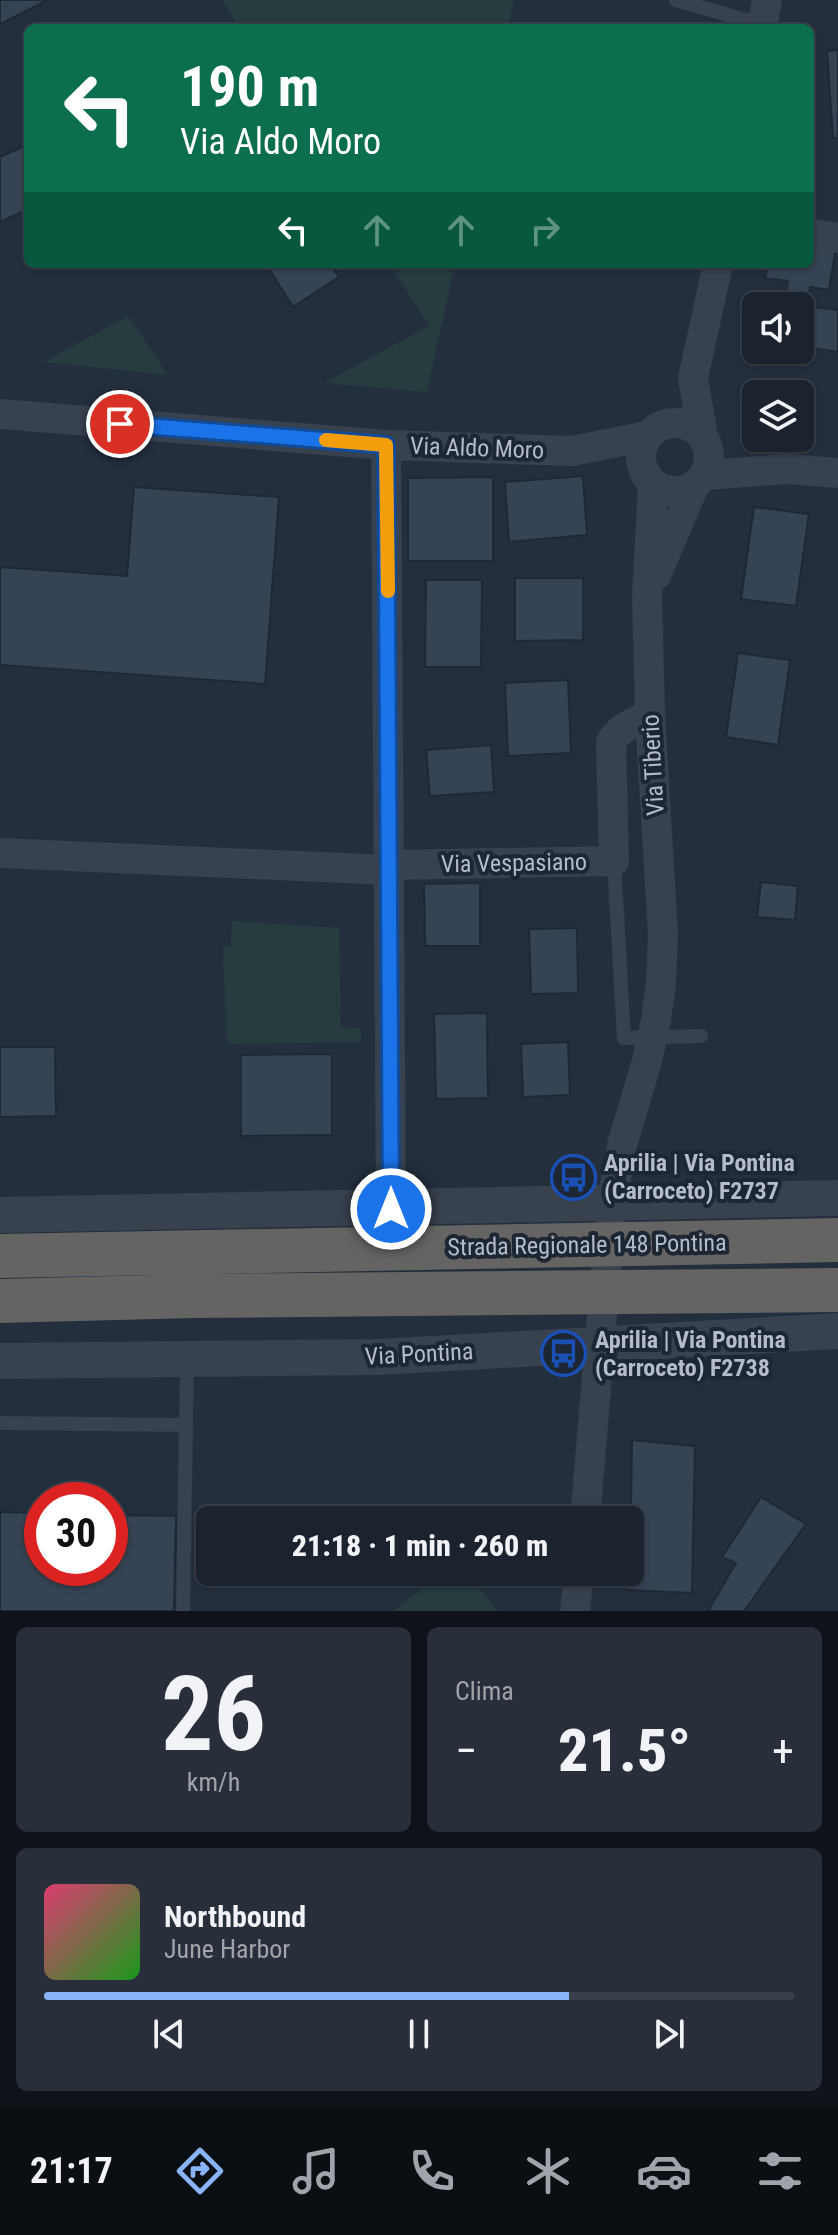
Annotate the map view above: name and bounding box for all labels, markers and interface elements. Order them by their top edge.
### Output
text: 190 m [180,54,319,120]
icon: left [48,56,152,160]
text: Via Aldo Moro [180,121,381,163]
icon: left [271,208,315,252]
icon: ahead [355,208,399,252]
icon: ahead [439,208,483,252]
icon: right [523,208,567,252]
map controls [742,292,814,452]
button: sound [742,292,814,364]
button: layers [742,380,814,452]
pin [86,390,154,458]
icon: arrive [98,402,142,446]
street label: Via Aldo Moro [410,432,544,464]
street label: Via Tiberio [636,714,670,816]
street label: Via Vespasiano [441,848,587,878]
place label: Aprilia | Via Pontina (Carroceto) F2737 [604,1149,795,1205]
bus stop icon: Aprilia | Via Pontina (Carroceto) F2737 [549,1153,597,1201]
position arrow [349,1167,433,1251]
street label: Strada Regionale 148 Pontina [447,1229,727,1261]
place label: Aprilia | Via Pontina (Carroceto) F2738 [595,1326,786,1382]
bus stop icon: Aprilia | Via Pontina (Carroceto) F2738 [540,1330,588,1378]
street label: Via Pontina [364,1337,474,1371]
speed limit sign: 30 [24,1482,128,1586]
text: 21:18 · 1 min · 260 m [292,1528,548,1563]
text: 26 [161,1654,266,1775]
text: Clima [455,1676,514,1706]
text: 21.5° [558,1715,691,1786]
text: − [455,1725,477,1777]
text: + [772,1725,794,1777]
text: km/h [187,1767,240,1797]
text: Northbound [164,1899,306,1934]
text: June Harbor [164,1934,290,1964]
icon: previous [147,2012,191,2056]
icon: pause [397,2012,441,2056]
icon: next [647,2012,691,2056]
icon: directions [172,2143,228,2199]
icon: music [288,2143,344,2199]
icon: phone [404,2143,460,2199]
icon: climate [520,2143,576,2199]
icon: car [636,2143,692,2199]
icon: filters [752,2143,808,2199]
text: 21:17 [30,2150,113,2192]

